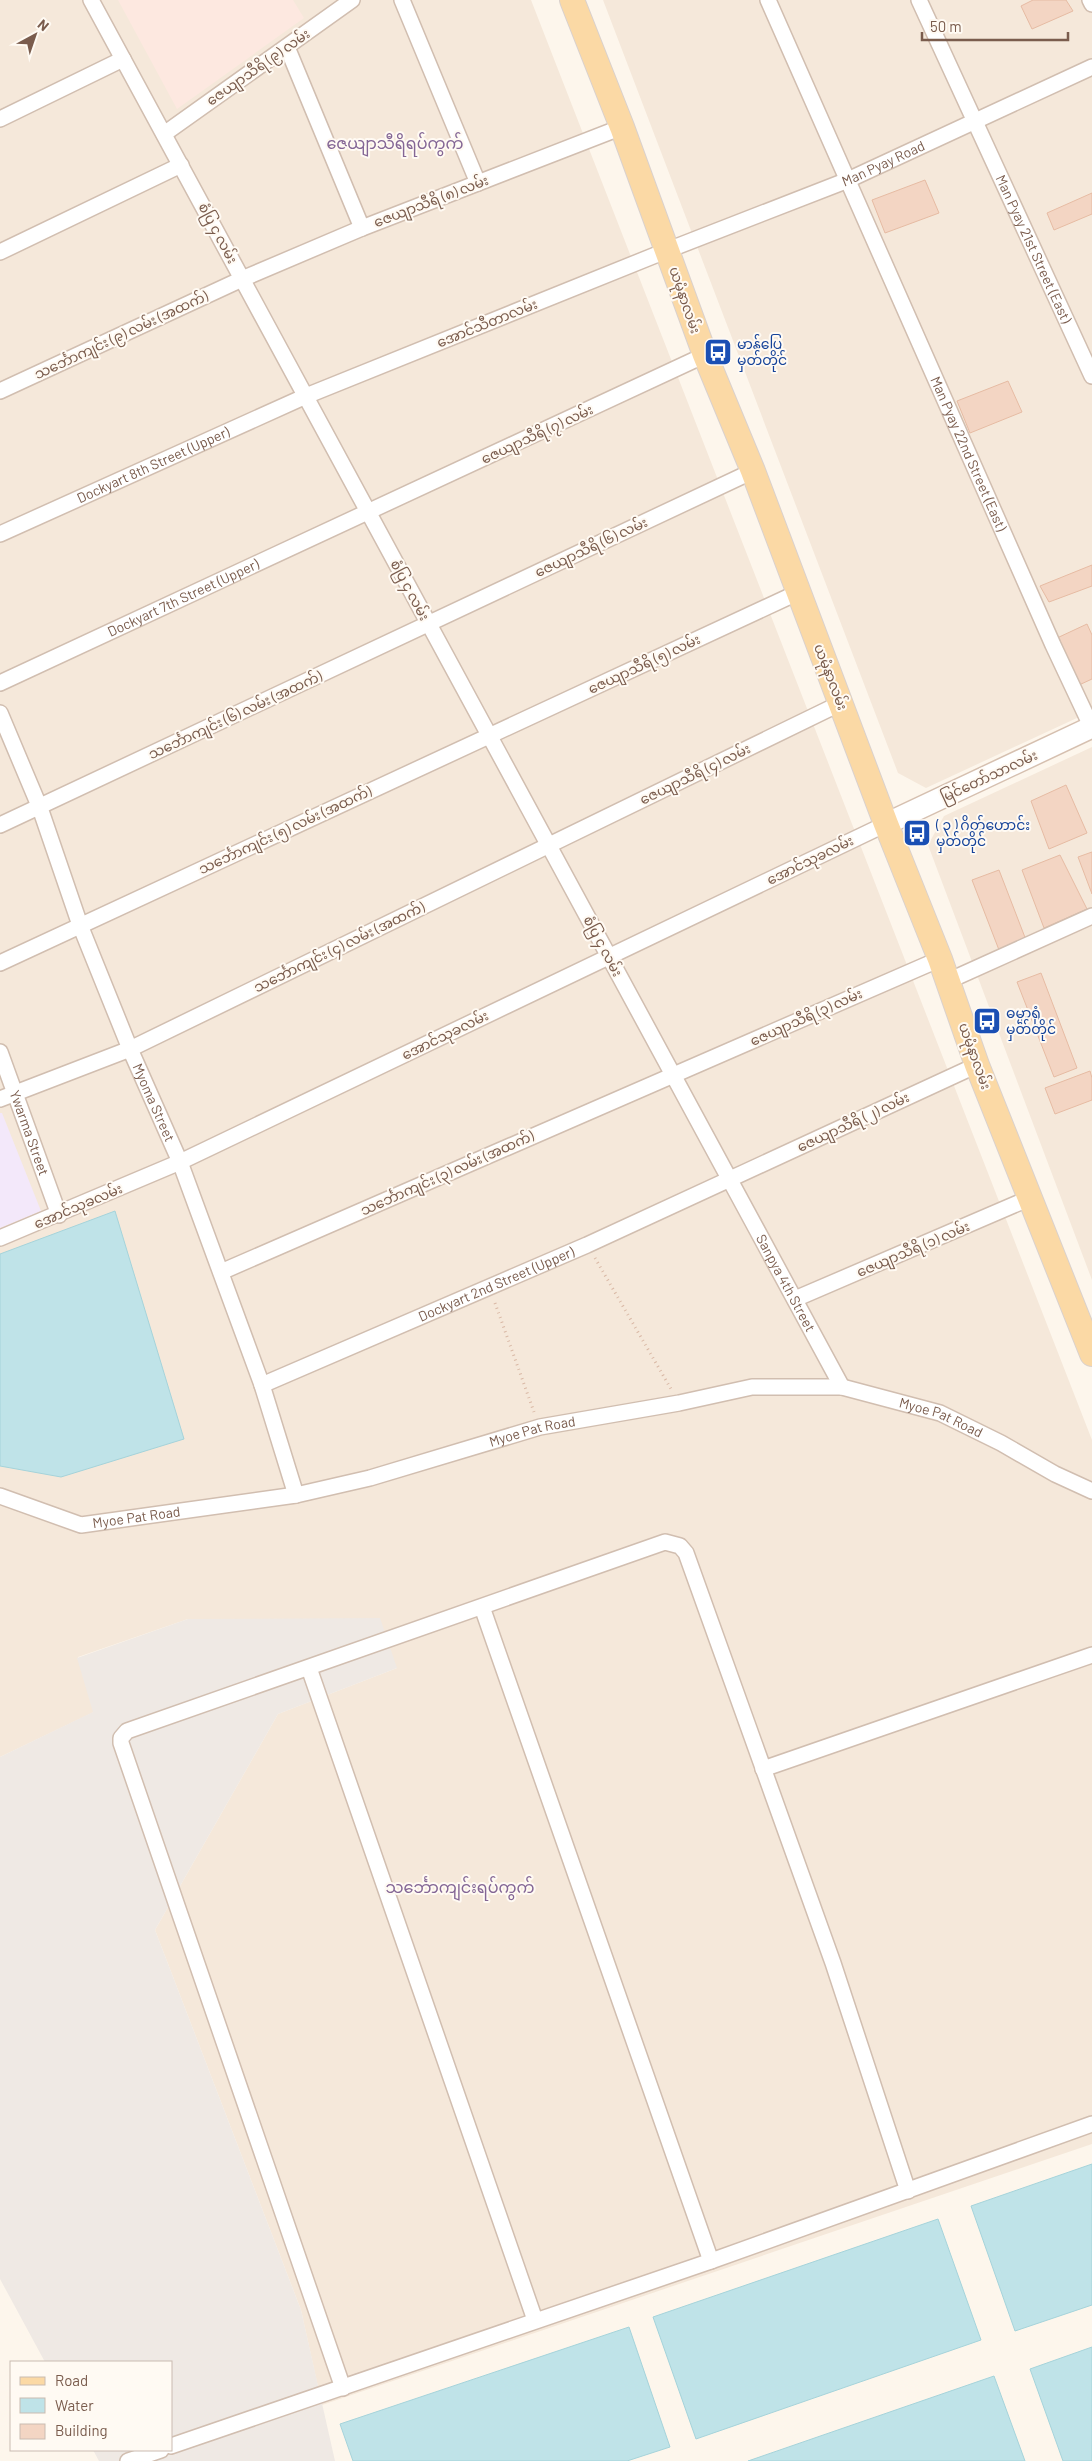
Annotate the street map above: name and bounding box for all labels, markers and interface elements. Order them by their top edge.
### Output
north arrow [10,10,60,60]
scale bar [922,10,1068,42]
text: N [35,15,53,34]
text: 50 m [930,17,962,35]
street label: ဇေယျာသီရိ (၉) လမ်း [202,24,315,112]
district label: ဇေယျာသီရိရပ်ကွက် [326,132,464,157]
street label: Man Pyay Road [839,137,927,190]
street label: ဇေယျာသီရိ (၈) လမ်း [371,170,492,234]
street label: Man Pyay 21st Street (East) [993,172,1076,326]
street label: စံပြ ၄ လမ်း [192,199,242,268]
street label: ယမုံနာလမ်း [662,264,706,337]
street label: သင်္ဘောကျင်း (၉) လမ်း (အထက်) [31,286,212,386]
street label: အောင်သီတာလမ်း [434,294,540,350]
place label: မာန်ပြေ မှတ်တိုင် [737,334,787,372]
bus stop icon: မာန်ပြေ မှတ်တိုင် [703,337,733,367]
street label: Man Pyay 22nd Street (East) [927,374,1011,534]
street label: ဇေယျာသီရိ (၇) လမ်း [478,399,597,471]
street label: Dockyart 8th Street (Upper) [74,423,232,506]
street label: ဇေယျာသီရိ (၆) လမ်း [531,512,652,584]
street label: Dockyart 7th Street (Upper) [105,555,262,640]
street label: စံပြ ၄ လမ်း [384,556,434,625]
street label: ဇေယျာသီရိ (၅) လမ်း [585,629,704,701]
street label: ယမုံနာလမ်း [807,641,853,714]
street label: သင်္ဘောကျင်း (၆) လမ်း (အထက်) [145,666,326,766]
street label: ဇေယျာသီရိ (၄) လမ်း [636,738,755,811]
street label: မြင်တော်သာလမ်း [937,745,1042,809]
street label: သင်္ဘောကျင်း (၅) လမ်း (အထက်) [195,781,376,881]
place label: ( ၃ ) ဂိတ်ဟောင်း မှတ်တိုင် [935,815,1030,853]
bus stop icon: ( ၃ ) ဂိတ်ဟောင်း မှတ်တိုင် [902,818,932,848]
street label: အောင်သုခလမ်း [763,830,858,891]
street label: သင်္ဘောကျင်း (၄) လမ်း (အထက်) [250,897,429,999]
street label: စံပြ ၄ လမ်း [577,912,627,981]
street label: ဇေယျာသီရိ (၃) လမ်း [747,983,866,1053]
place label: ဓမ္မာရုံ မှတ်တိုင် [1006,1004,1056,1041]
street label: အောင်သုခလမ်း [398,1005,493,1066]
bus stop icon: ဓမ္မာရုံ မှတ်တိုင် [972,1006,1002,1036]
street label: ယမုံနာလမ်း [952,1020,996,1093]
street label: Myoma Street [129,1061,179,1144]
street label: ဇေယျာသီရိ (၂) လမ်း [794,1087,913,1159]
street label: Ywarma Street [7,1088,53,1178]
street label: သင်္ဘောကျင်း (၃) လမ်း (အထက်) [357,1125,538,1222]
street label: အောင်သုခလမ်း [31,1178,126,1235]
street label: ဇေယျာသီရိ (၁) လမ်း [853,1216,973,1284]
street label: Sanpya 4th Street [753,1231,819,1334]
street label: Dockyart 2nd Street (Upper) [415,1242,577,1325]
street label: Myoe Pat Road [897,1394,986,1441]
street label: Myoe Pat Road [487,1412,577,1450]
street label: Myoe Pat Road [91,1502,181,1531]
district label: သင်္ဘောကျင်းရပ်ကွက် [385,1876,535,1901]
legend [10,2361,172,2451]
text: Road [55,2371,88,2389]
text: Water [55,2396,94,2414]
text: Building [55,2421,108,2439]

